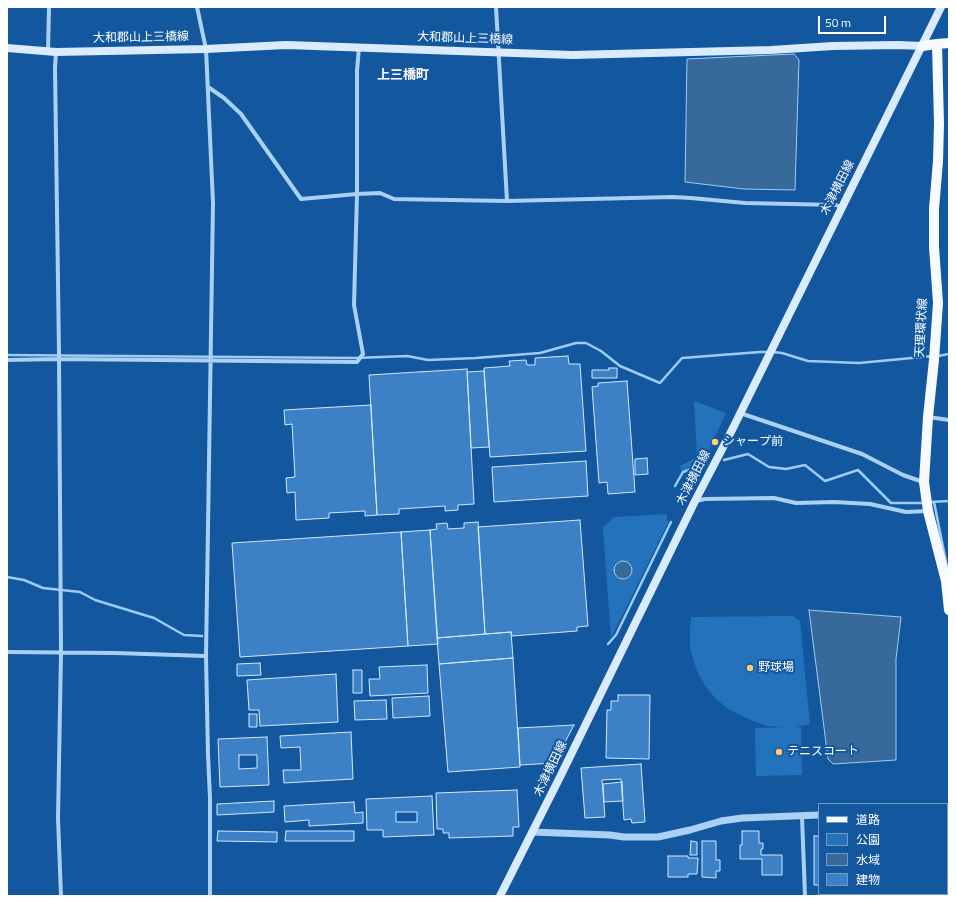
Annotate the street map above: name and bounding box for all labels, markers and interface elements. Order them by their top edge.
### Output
scale bar [820,8,888,34]
text: 50 m [825,13,851,32]
street label: 大和郡山上三橋線 [93,30,189,46]
street label: 大和郡山上三橋線 [417,30,513,48]
district label: 上三橋町 [377,68,429,84]
street label: 木津横田線 [818,158,858,218]
street label: 天理環状線 [913,298,931,358]
place label: シャープ前 [723,435,783,449]
marker: シャープ前 [710,437,720,447]
street label: 木津横田線 [674,448,714,508]
place label: 野球場 [758,661,794,675]
marker: 野球場 [745,663,755,673]
street label: 木津横田線 [531,739,571,799]
place label: テニスコート [787,745,859,759]
marker: テニスコート [774,747,784,757]
legend [818,803,948,895]
text: 道路 [856,810,880,829]
text: 公園 [856,830,880,849]
text: 水域 [856,850,880,869]
text: 建物 [856,870,880,889]

